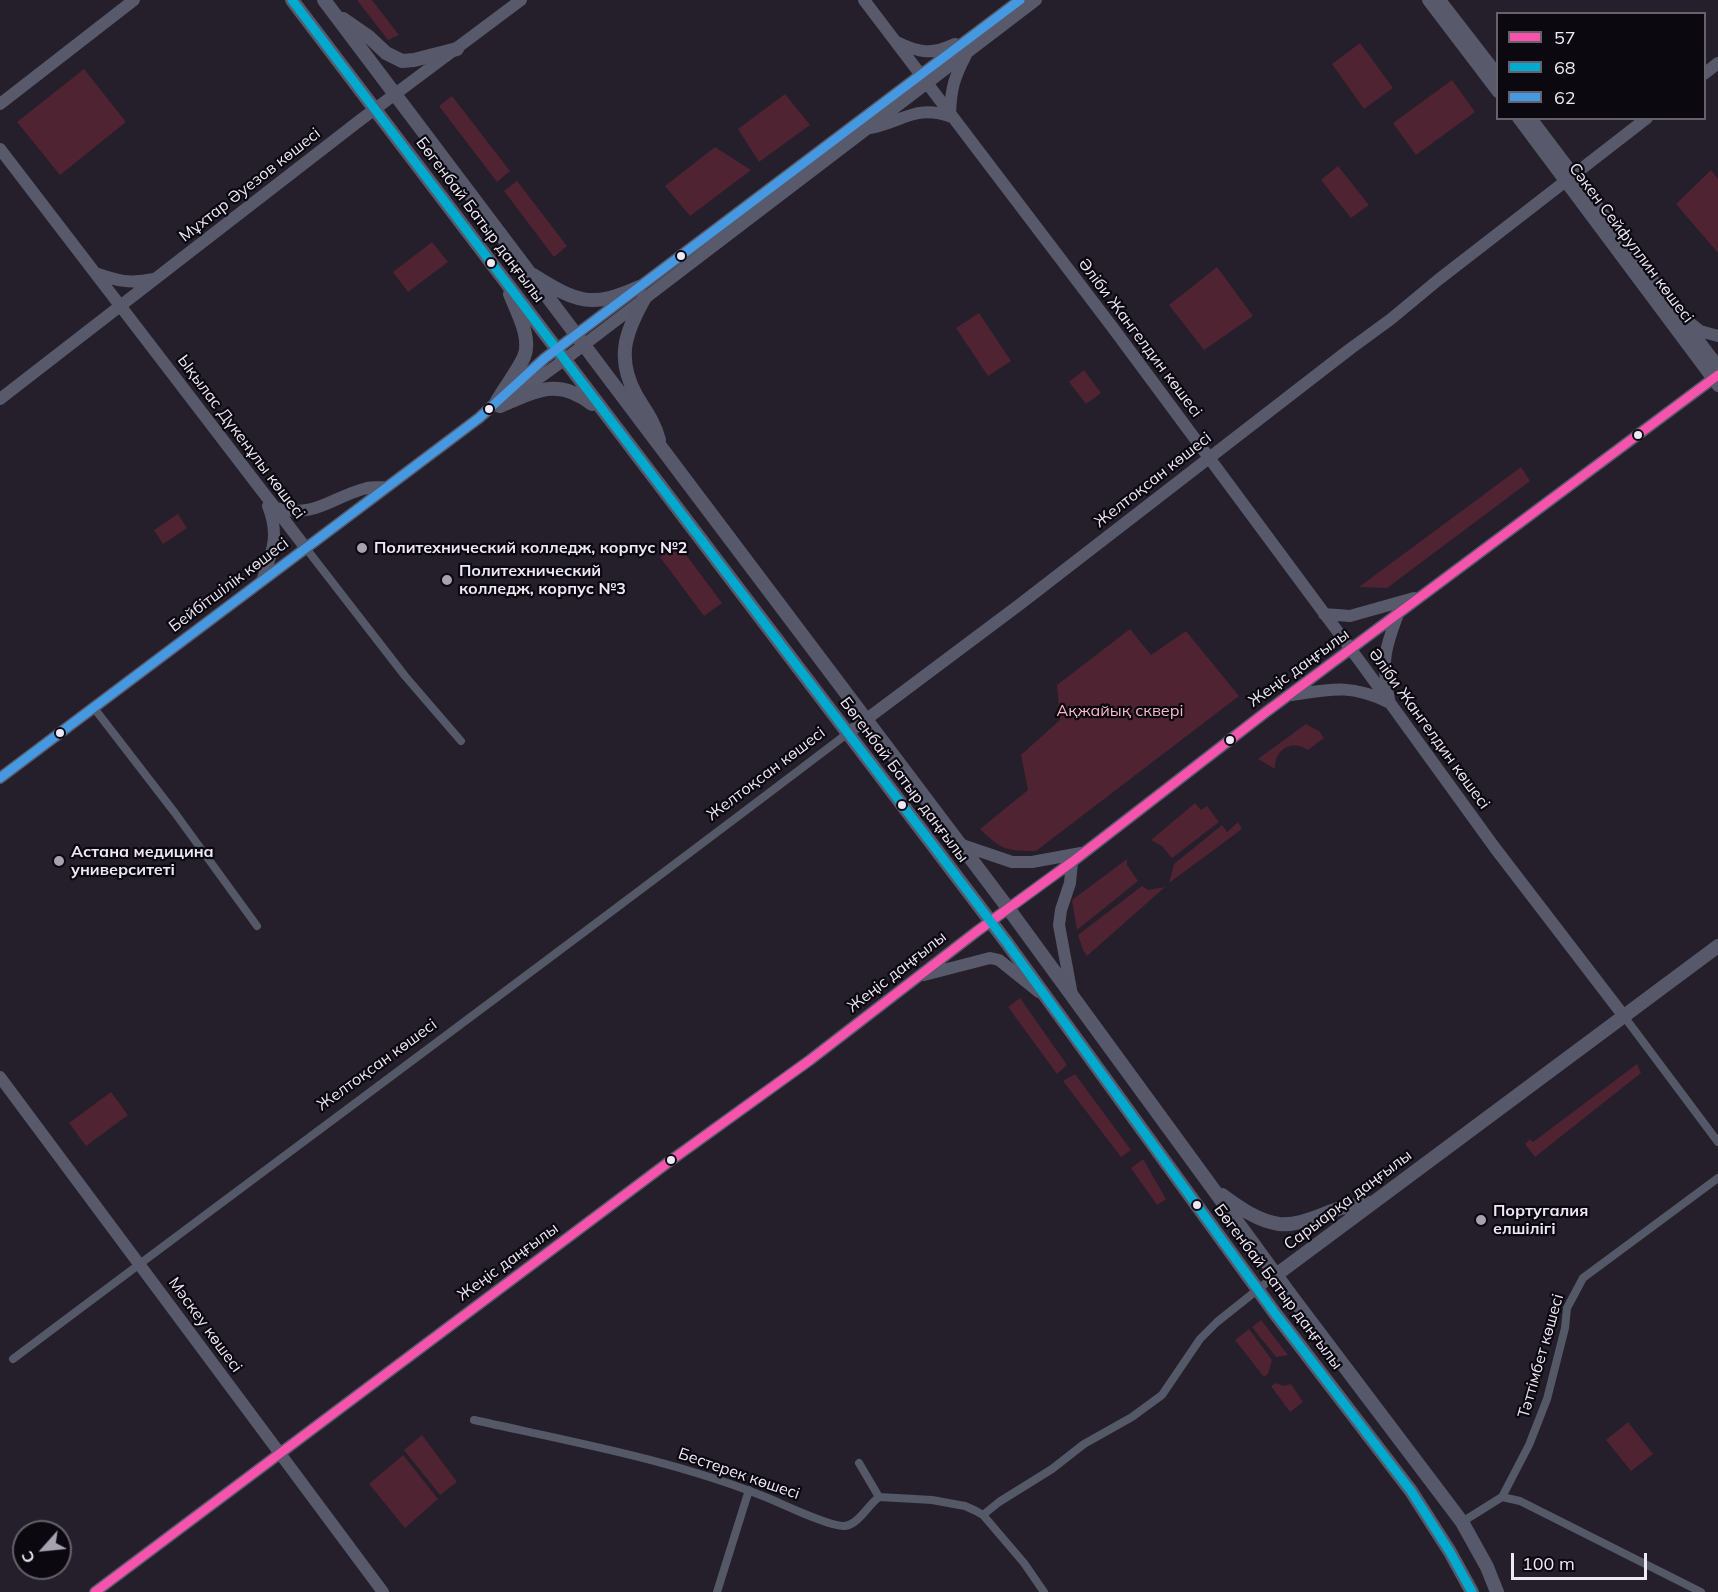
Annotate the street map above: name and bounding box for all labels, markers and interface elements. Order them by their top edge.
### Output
legend [1496,12,1706,120]
text: 57 [1554,26,1576,49]
text: 68 [1554,56,1576,79]
text: 62 [1554,86,1576,109]
street label: Мұхтар Әуезов көшесі [176,124,324,246]
street label: Бөгенбай Батыр даңғылы [412,134,548,306]
street label: Сәкен Сейфуллин көшесі [1565,159,1697,327]
unlabelled marker [675,250,687,262]
street label: Әліби Жангелдин көшесі [1074,255,1206,421]
unlabelled marker [485,257,497,269]
street label: Ықылас Дүкенұлы көшесі [173,351,309,523]
unlabelled marker [483,403,495,415]
street label: Желтоқсан көшесі [1091,428,1215,532]
unlabelled marker [1632,429,1644,441]
street label: Бейбітшілік көшесі [165,534,293,636]
place label: Политехнический колледж, корпус №2 [374,538,687,558]
marker: Политехнический колледж, корпус №2 [355,541,369,555]
place label: Политехнический колледж, корпус №3 [459,561,626,599]
marker: Политехнический колледж, корпус №3 [440,573,454,587]
street label: Жеңіс даңғылы [1245,625,1353,711]
street label: Әліби Жангелдин көшесі [1364,645,1494,813]
street label: Бөгенбай Батыр даңғылы [836,694,972,866]
park label: Ақжайық сквері [1057,701,1183,721]
street label: Желтоқсан көшесі [703,723,829,825]
unlabelled marker [54,727,66,739]
unlabelled marker [1224,734,1236,746]
unlabelled marker [896,799,908,811]
place label: Астана медицина университеті [71,842,214,880]
marker: Астана медицина университеті [52,854,66,868]
street label: Жеңіс даңғылы [844,927,950,1017]
street label: Желтоқсан көшесі [313,1015,441,1115]
street label: Сарыарқа даңғылы [1280,1146,1416,1254]
unlabelled marker [665,1154,677,1166]
unlabelled marker [1191,1199,1203,1211]
street label: Бөгенбай Батыр даңғылы [1210,1201,1346,1373]
place label: Португалия елшілігі [1493,1201,1588,1239]
marker: Португалия елшілігі [1474,1213,1488,1227]
street label: Жеңіс даңғылы [454,1219,562,1305]
street label: Мәскеу көшесі [164,1274,246,1376]
street label: Тәттімбет көшесі [1514,1292,1568,1420]
street label: Бестерек көшесі [676,1444,802,1504]
north arrow [12,1520,72,1580]
scale bar [1514,1541,1650,1579]
text: С [16,1548,39,1567]
text: 100 m [1522,1552,1575,1575]

